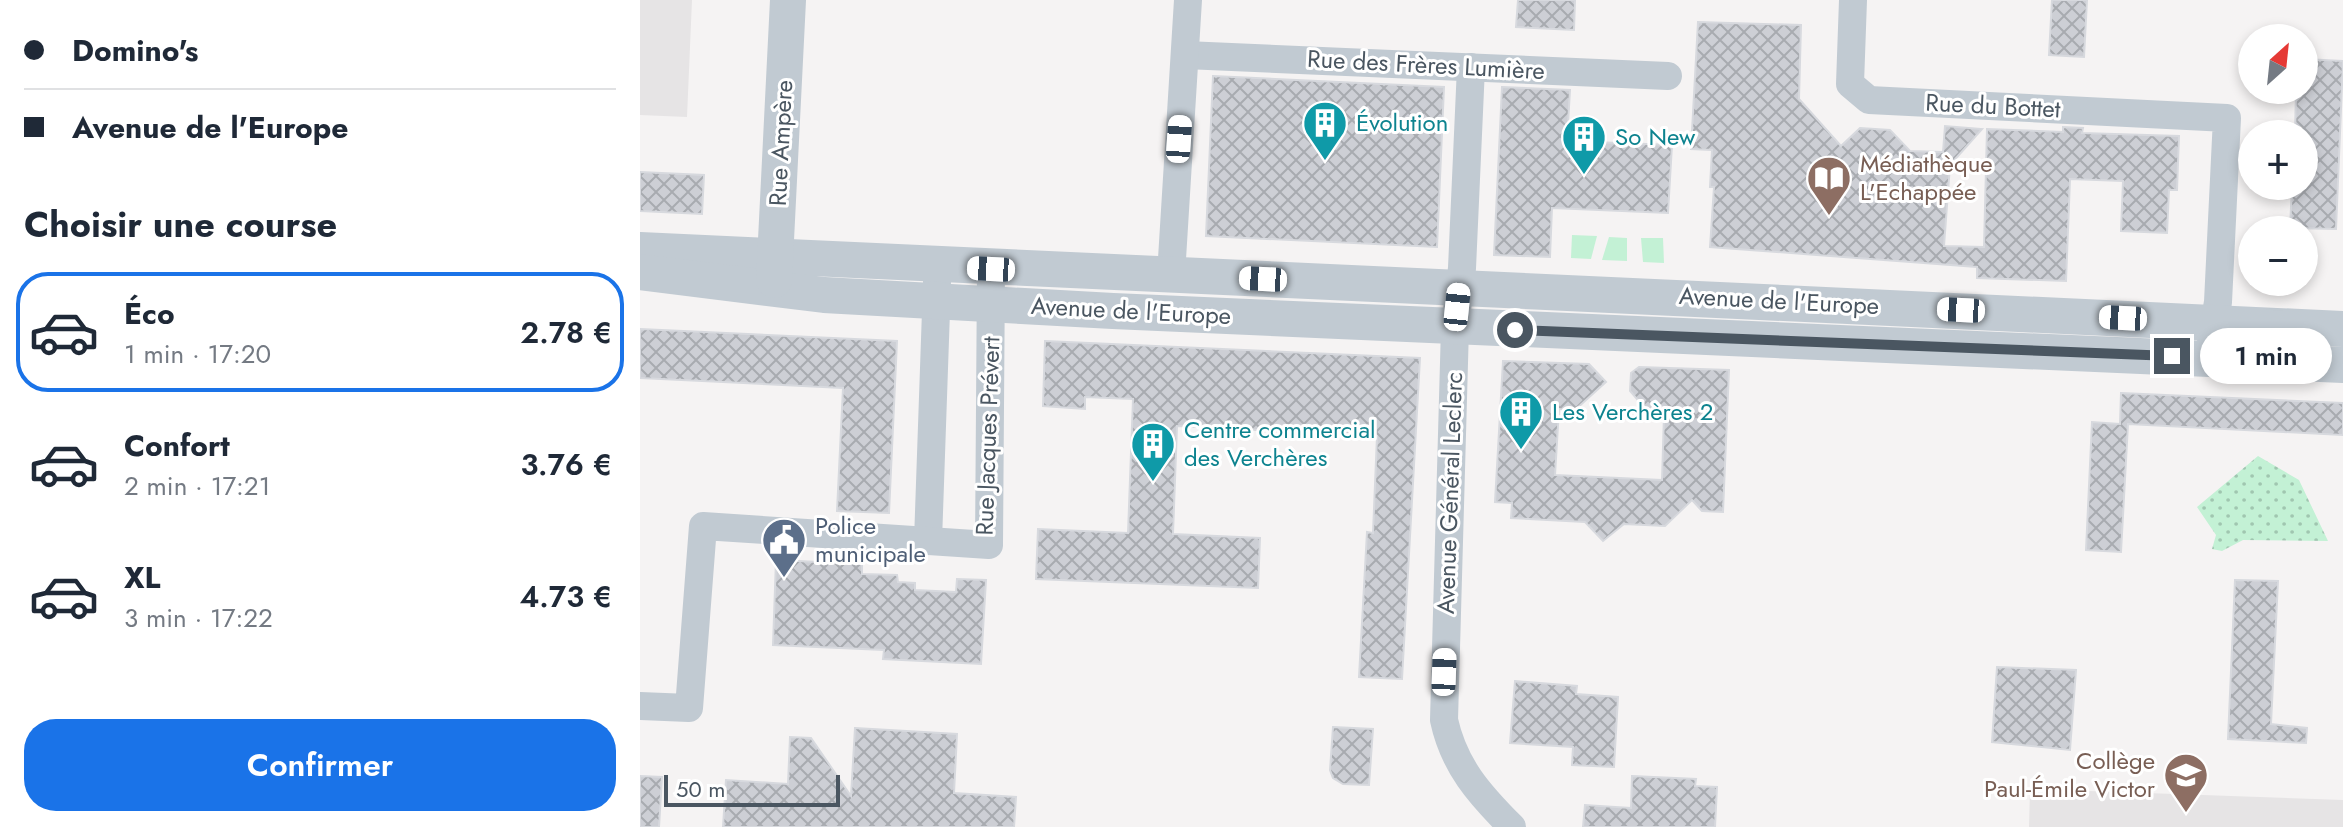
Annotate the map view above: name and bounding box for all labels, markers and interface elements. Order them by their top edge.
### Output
north arrow [2238,24,2318,104]
map controls [2238,24,2318,296]
text: Domino's [72,29,199,72]
street label: Rue des Frères Lumière [1306,41,1546,88]
street label: Rue Ampère [760,79,801,207]
street label: Rue du Bottet [1925,84,2062,127]
building icon: Évolution [1301,99,1349,162]
place label: Évolution [1356,105,1448,140]
text: Avenue de l'Europe [72,106,348,149]
building icon: So New [1560,113,1608,176]
car [1165,114,1193,164]
place label: So New [1615,119,1696,154]
button: + [2238,120,2318,200]
place label: Médiathèque L'Echappée [1860,146,1993,209]
library icon: Médiathèque L'Echappée [1805,154,1853,217]
text: Choisir une course [24,198,337,250]
button: − [2238,216,2318,296]
car [966,256,1016,282]
car [1238,266,1288,292]
street label: Avenue de l'Europe [1678,278,1880,323]
car [1443,282,1471,332]
street label: Avenue de l'Europe [1030,288,1232,333]
text: Éco [124,292,175,335]
icon: car [28,296,100,368]
car [1936,297,1986,323]
car [2098,305,2148,331]
text: 2.78 € [520,311,612,354]
route start [1497,312,1533,348]
callout: 1 min [2200,328,2332,384]
text: 1 min · 17:20 [124,335,271,373]
street label: Rue Jacques Prévert [967,336,1008,536]
text: 1 min [2234,337,2298,375]
route end [2154,338,2190,374]
street label: Avenue Général Leclerc [1428,371,1471,615]
building icon: Les Verchères 2 [1497,388,1545,451]
place label: Les Verchères 2 [1552,394,1713,429]
place label: Centre commercial des Verchères [1184,412,1376,475]
building icon: Centre commercial des Verchères [1129,420,1177,483]
text: Confort [124,424,230,467]
icon: car [28,428,100,500]
text: 3.76 € [521,443,612,486]
text: 2 min · 17:21 [124,467,270,505]
place label: Police municipale [815,508,926,571]
public building icon: Police municipale [760,516,808,579]
text: XL [124,556,160,599]
icon: car [28,560,100,632]
text: 4.73 € [519,575,612,618]
text: 3 min · 17:22 [124,599,273,637]
car [1431,648,1457,696]
button: Confirmer [24,719,616,811]
place label: Collège Paul-Émile Victor [1984,743,2156,806]
school or university icon: Collège Paul-Émile Victor [2162,751,2210,814]
scale bar [664,771,840,807]
text: 50 m [676,773,725,805]

